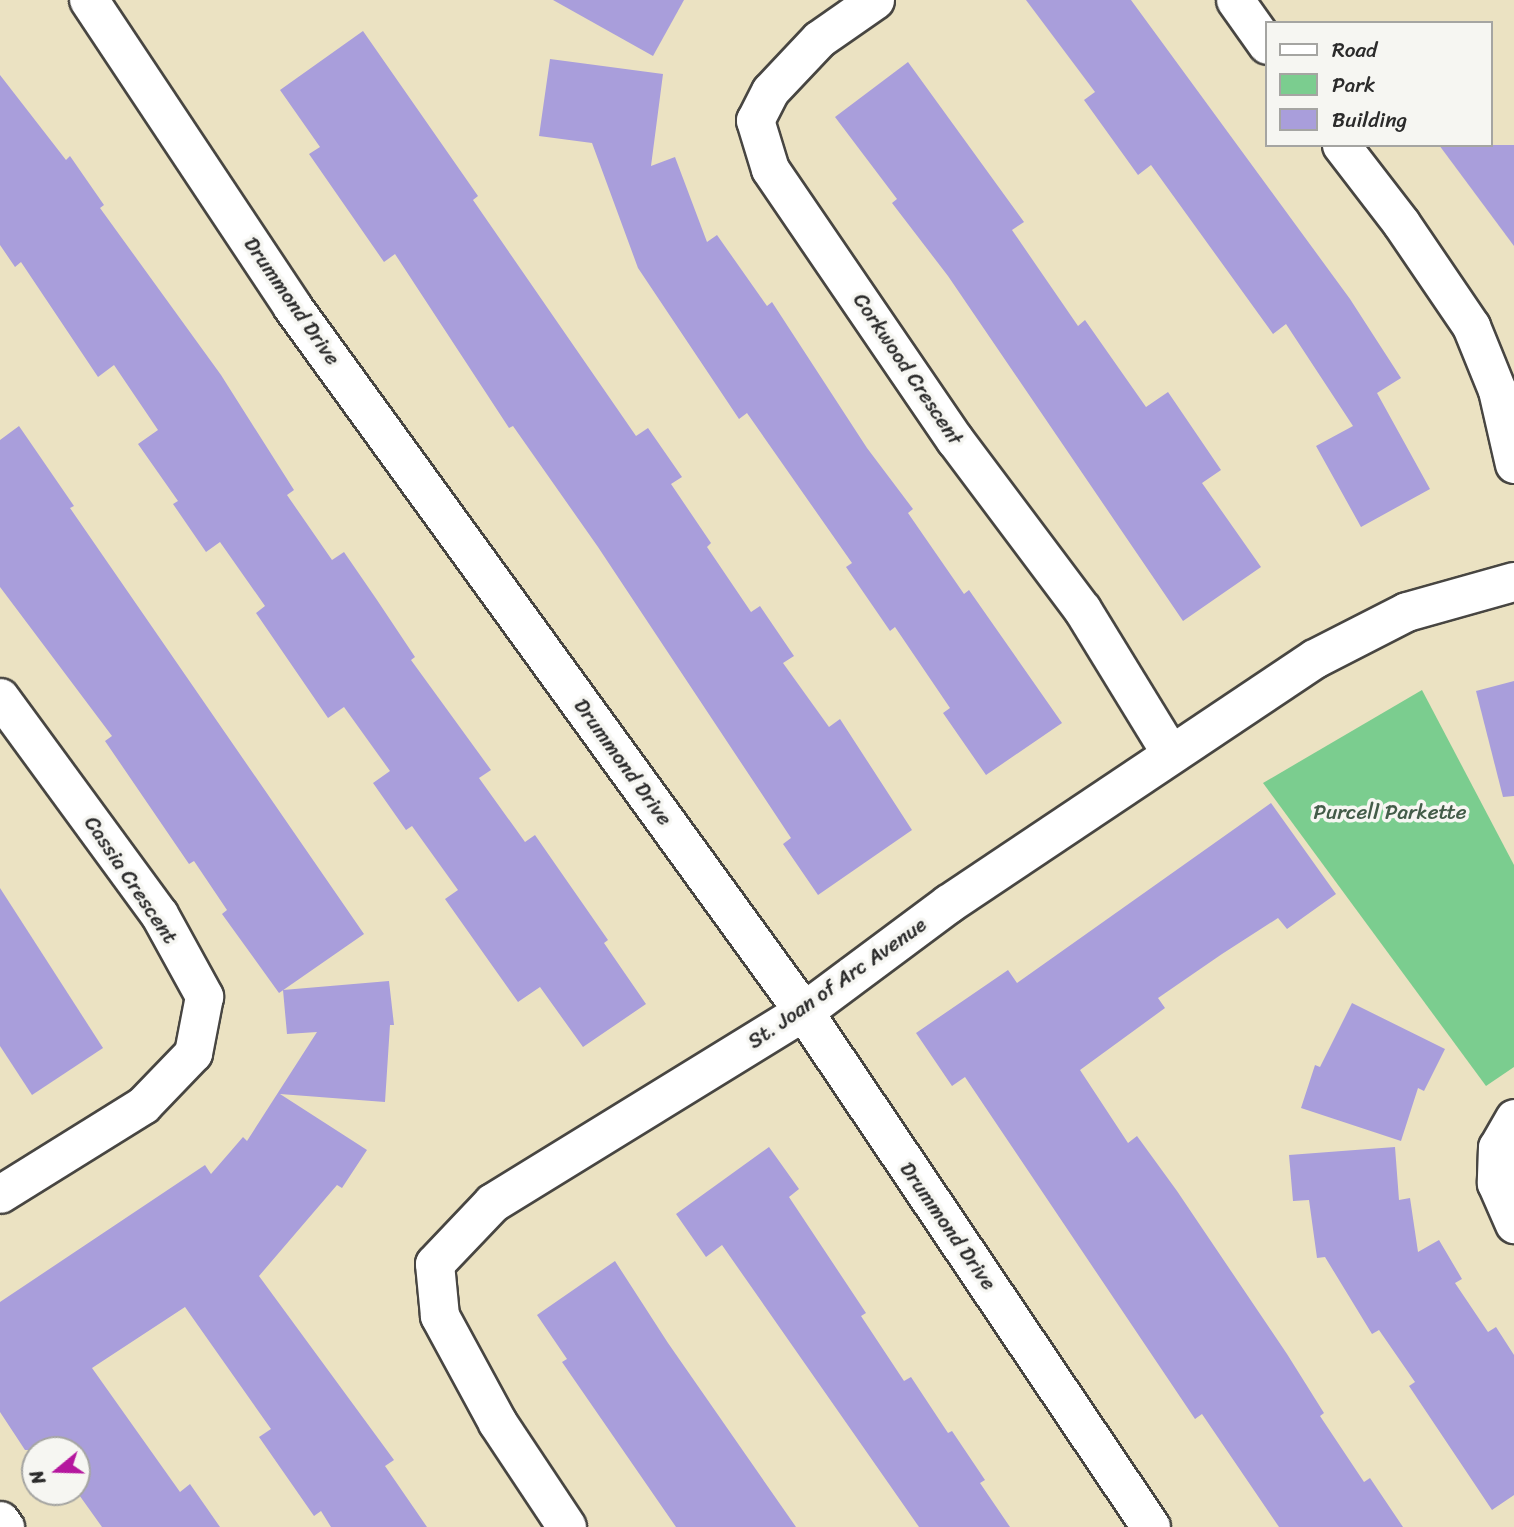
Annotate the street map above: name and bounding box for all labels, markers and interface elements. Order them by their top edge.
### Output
legend [1266,21,1493,147]
text: Road [1332,31,1377,69]
text: Park [1332,66,1375,104]
text: Building [1332,101,1407,139]
street label: Drummond Drive [238,232,346,370]
street label: Corkwood Crescent [847,288,969,450]
street label: Drummond Drive [569,694,677,830]
park label: Purcell Parkette [1314,799,1466,825]
street label: Cassia Crescent [79,811,183,949]
street label: St. Joan of Arc Avenue [743,912,931,1054]
street label: Drummond Drive [894,1157,1002,1295]
north arrow [21,1436,91,1506]
text: N [20,1466,55,1489]

